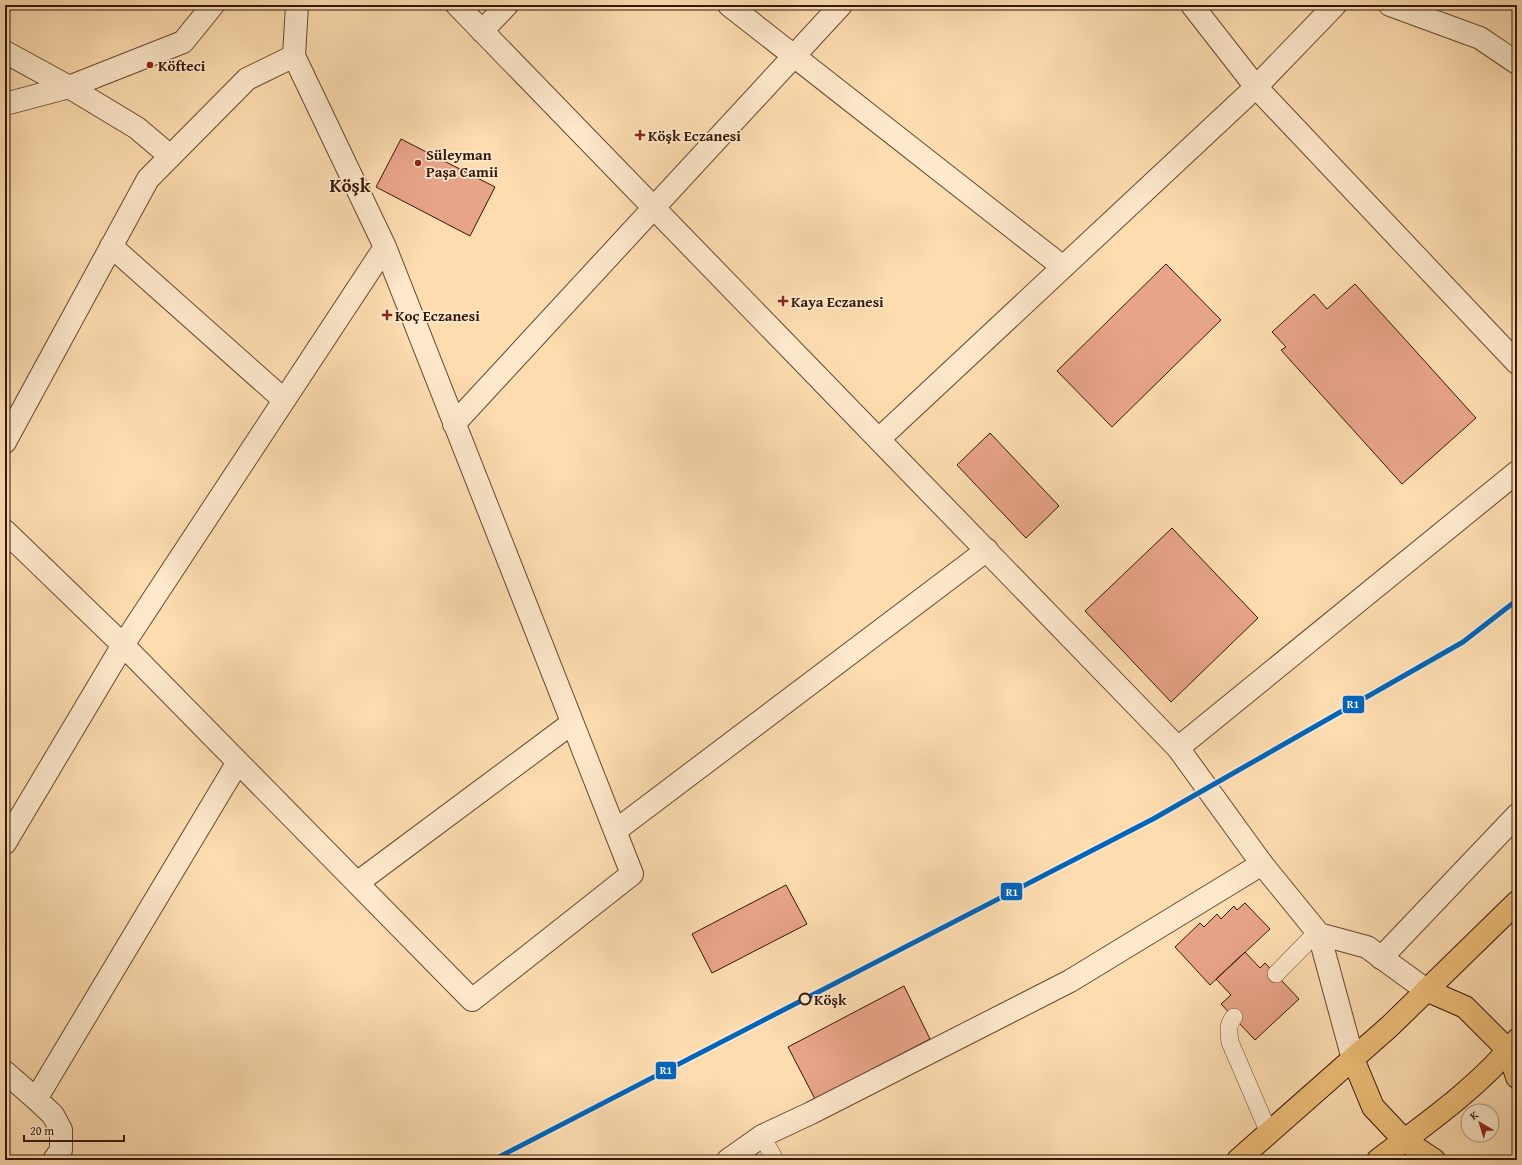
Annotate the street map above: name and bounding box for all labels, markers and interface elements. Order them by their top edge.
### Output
place label: Köfteci [158,55,206,76]
marker: Köfteci [145,60,155,70]
place label: Köşk Eczanesi [648,125,741,146]
marker: Köşk Eczanesi [635,130,645,140]
place label: Süleyman Paşa Camii [426,144,499,182]
marker: Süleyman Paşa Camii [413,158,423,168]
district label: Köşk [329,171,371,199]
place label: Kaya Eczanesi [791,291,884,312]
marker: Kaya Eczanesi [778,296,788,306]
place label: Koç Eczanesi [395,305,480,326]
marker: Koç Eczanesi [382,310,392,320]
line badge: R1 [1342,695,1365,714]
text: R1 [1347,696,1360,712]
line badge: R1 [1000,882,1023,901]
text: R1 [1006,884,1019,900]
place label: Köşk [814,989,847,1010]
marker: Köşk [798,992,812,1006]
line badge: R1 [655,1061,677,1080]
text: R1 [660,1062,673,1078]
north arrow [1460,1103,1500,1143]
text: K [1466,1107,1482,1124]
scale bar [24,1117,124,1143]
text: 20 m [30,1122,54,1139]

